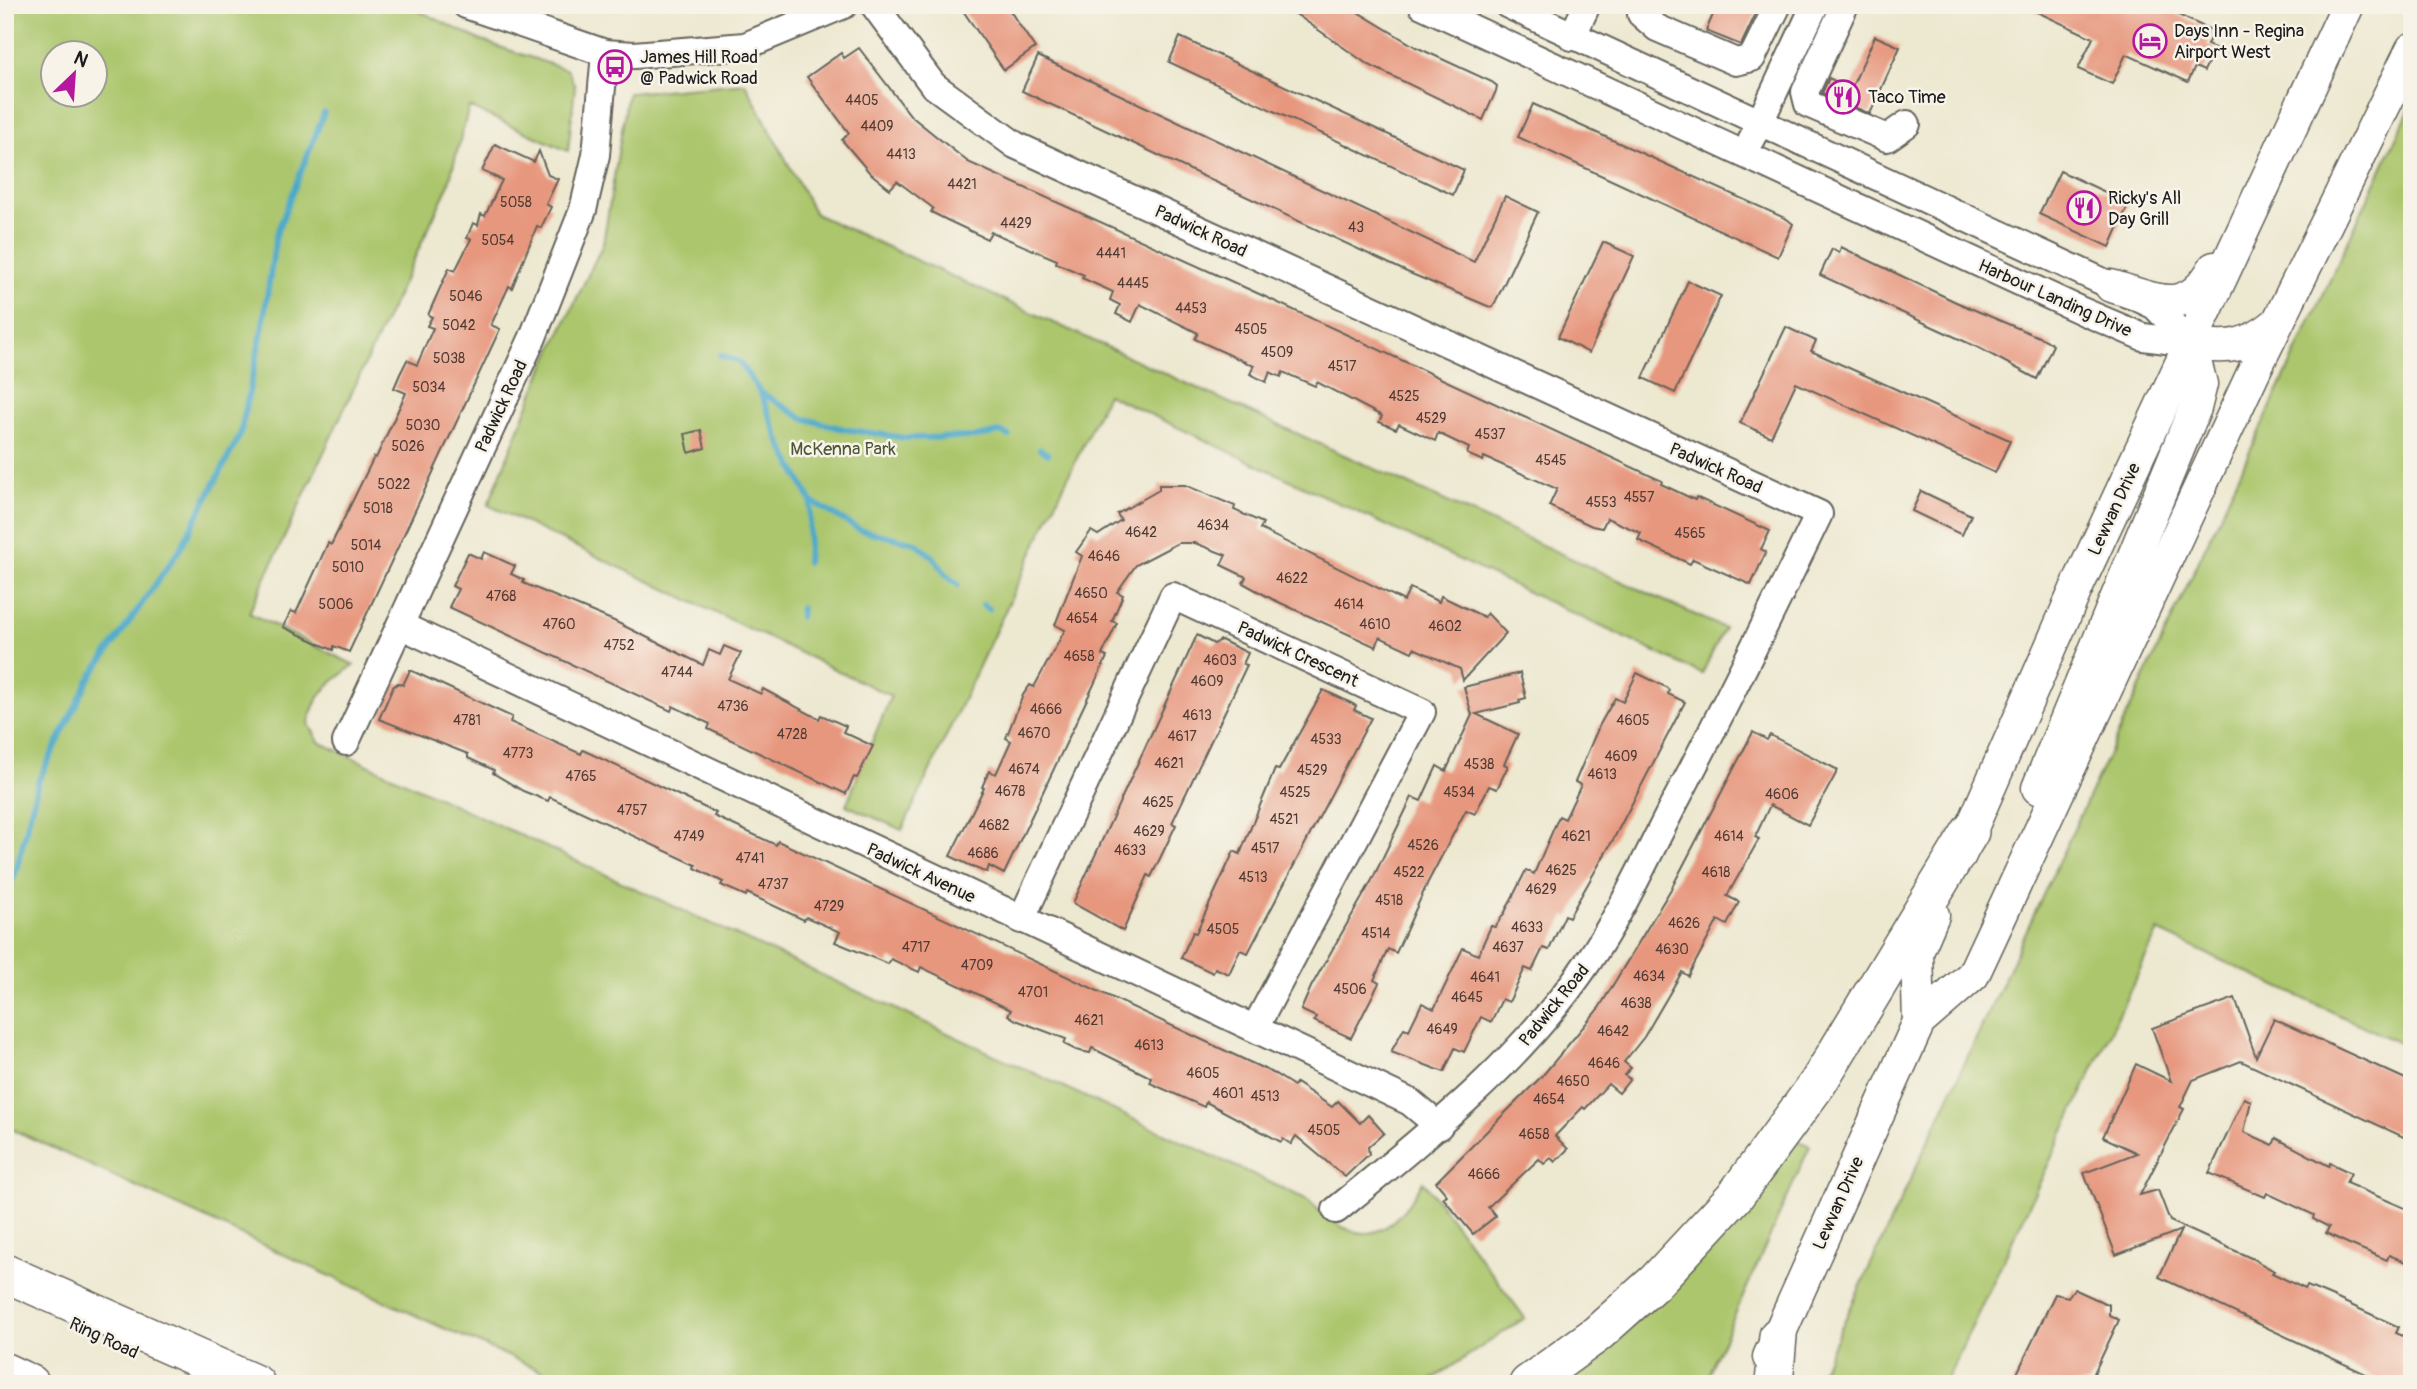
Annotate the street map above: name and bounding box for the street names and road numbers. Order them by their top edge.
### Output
street label: Padwick Road [1151,200,1251,263]
street label: Harbour Landing Drive [1974,254,2135,343]
street label: Padwick Road [470,356,533,456]
street label: Padwick Road [1666,438,1766,499]
street label: Lewvan Drive [2083,459,2146,559]
street label: Padwick Crescent [1233,616,1363,693]
street label: Padwick Avenue [863,838,979,909]
street label: Padwick Road [1514,959,1595,1051]
street label: Lewvan Drive [1808,1153,1869,1253]
street label: Ring Road [65,1312,142,1364]

